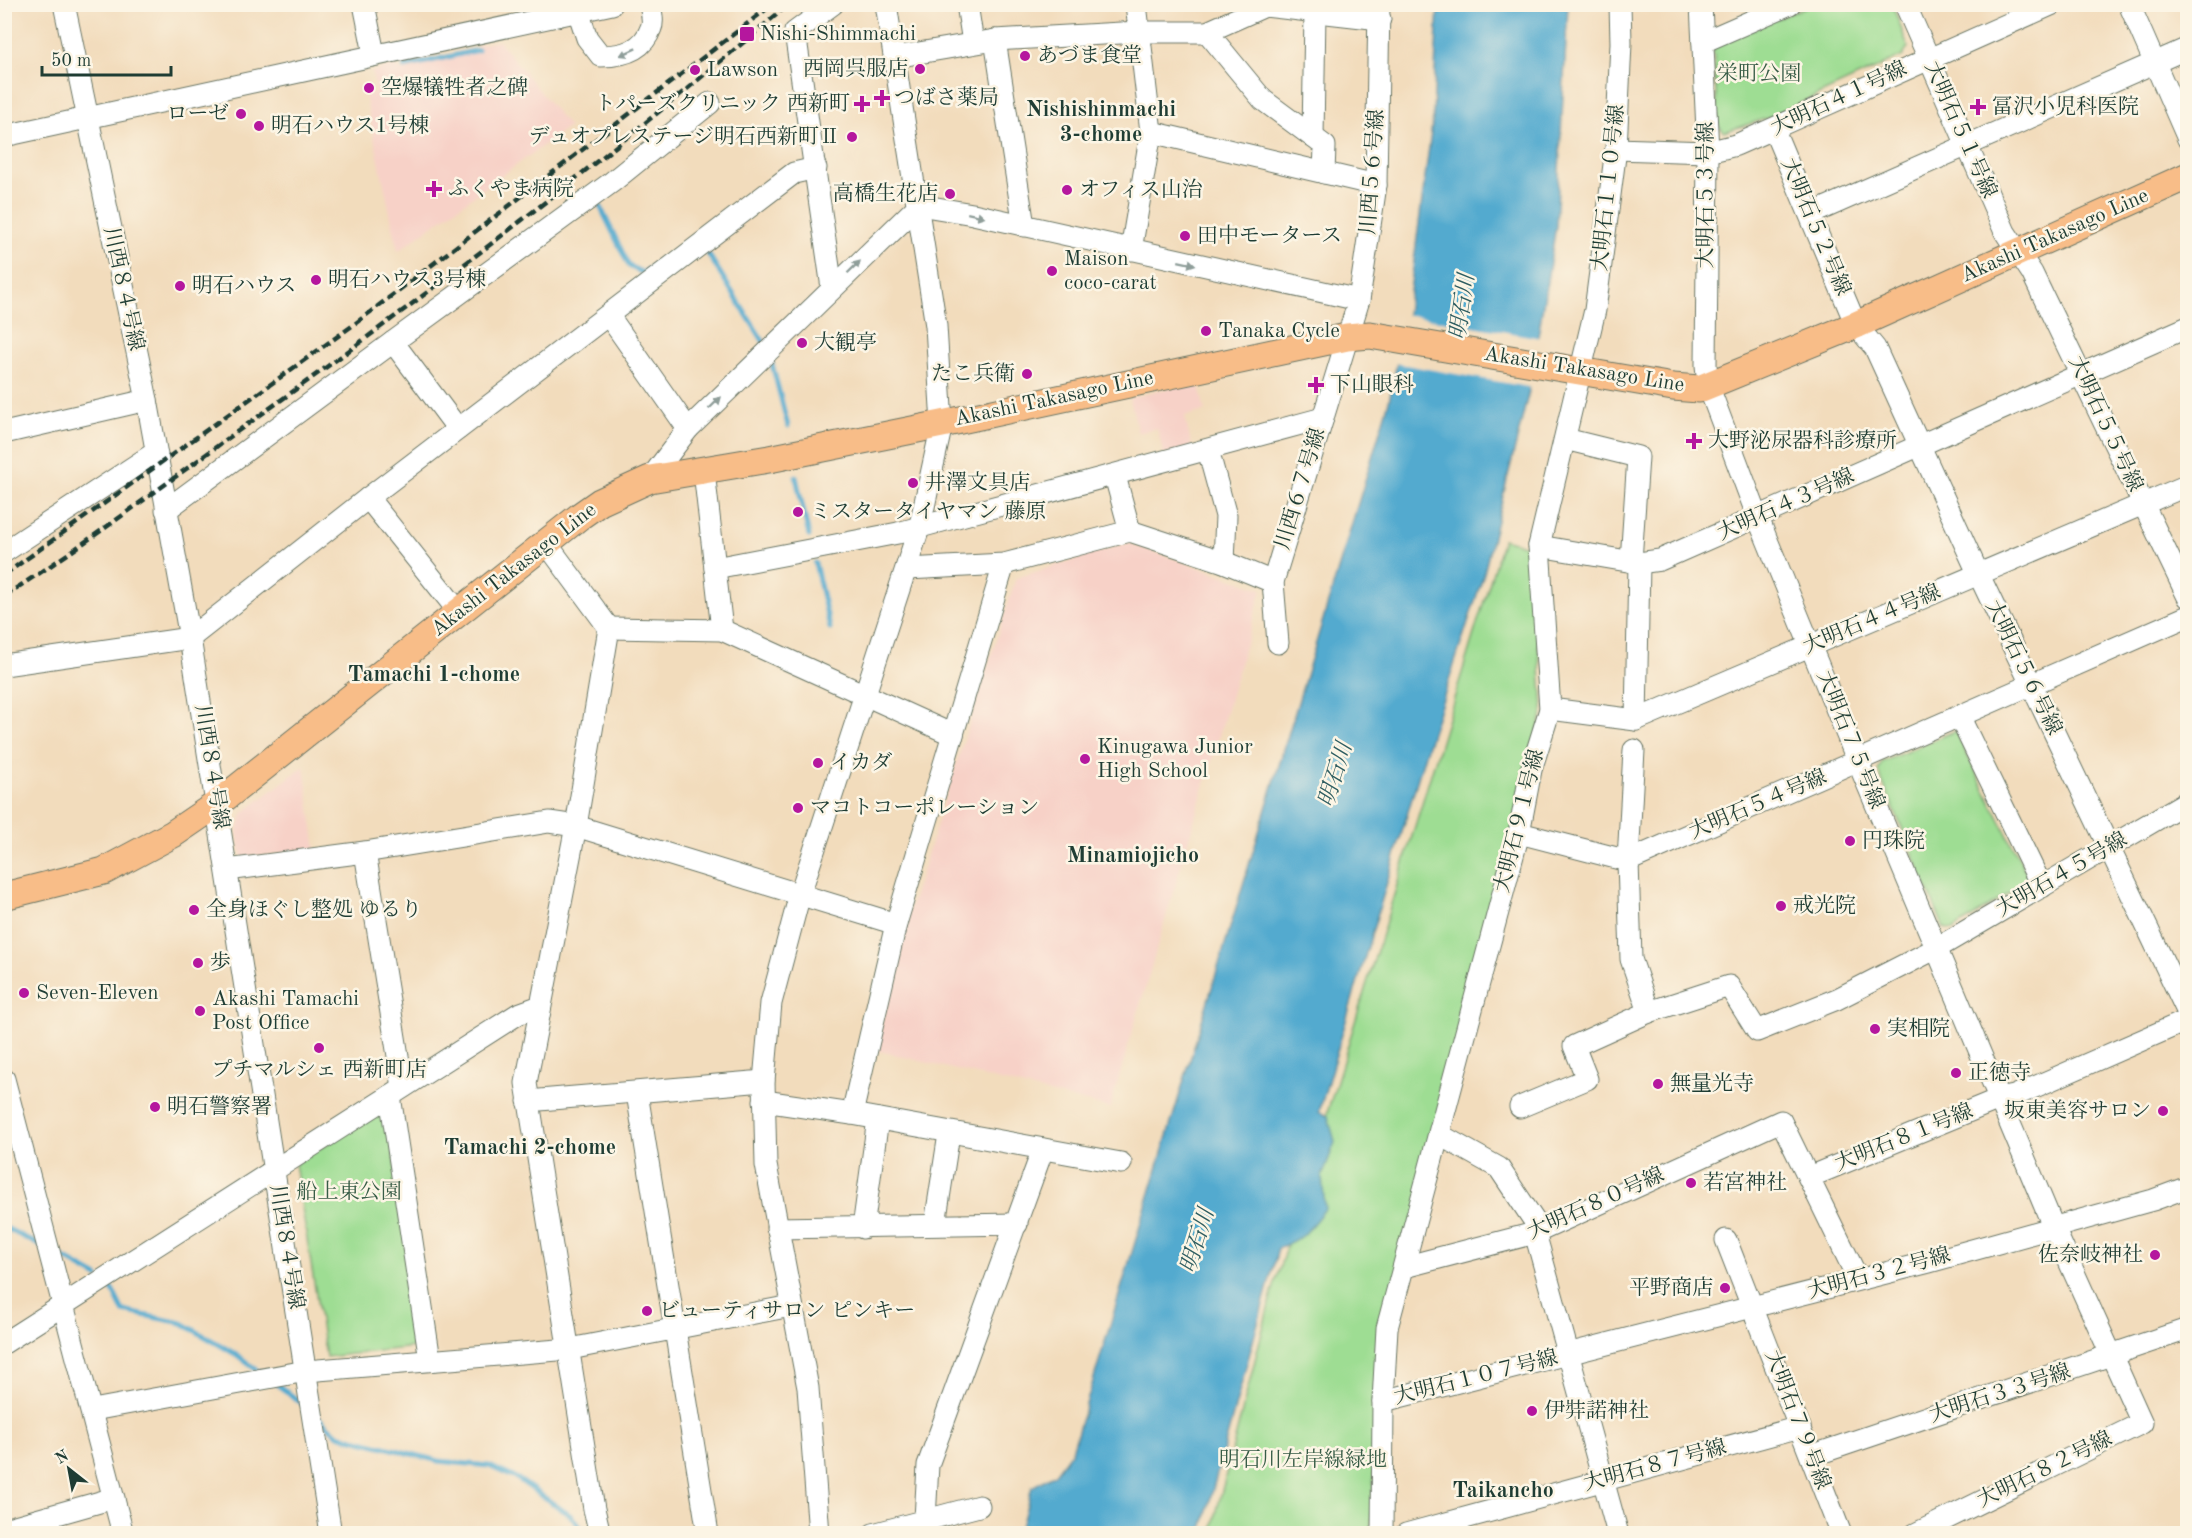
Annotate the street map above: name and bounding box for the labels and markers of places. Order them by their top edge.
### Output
place label: Nishi-Shimmachi [760,24,916,45]
marker: Nishi-Shimmachi [738,25,756,43]
place label: あづま食堂 [1037,44,1142,67]
marker: あづま食堂 [1018,49,1032,63]
place label: 西岡呉服店 [803,57,908,80]
place label: Lawson [707,60,778,81]
marker: 西岡呉服店 [913,62,927,76]
marker: Lawson [688,63,702,77]
place label: 空爆犠牲者之碑 [381,76,528,99]
marker: 空爆犠牲者之碑 [362,81,376,95]
place label: つばさ薬局 [894,86,999,109]
marker: つばさ薬局 [875,91,889,105]
place label: トパーズクリニック 西新町 [595,92,850,115]
place label: 冨沢小児科医院 [1992,95,2139,118]
marker: トパーズクリニック 西新町 [855,97,869,111]
marker: 冨沢小児科医院 [1969,98,1987,116]
place label: ローゼ [166,103,229,125]
marker: ローゼ [234,107,248,121]
place label: 明石ハウス1号棟 [271,114,430,137]
marker: 明石ハウス1号棟 [252,119,266,133]
place label: デュオプレステージ明石西新町Ⅱ [529,125,840,148]
marker: デュオプレステージ明石西新町Ⅱ [845,130,859,144]
place label: ふくやま病院 [448,177,574,200]
place label: オフィス山治 [1079,178,1203,201]
marker: ふくやま病院 [425,180,443,198]
place label: 高橋生花店 [833,182,938,205]
marker: オフィス山治 [1060,183,1074,197]
marker: 高橋生花店 [943,187,957,201]
place label: 田中モータース [1197,224,1342,247]
marker: 田中モータース [1178,229,1192,243]
place label: Maison coco-carat [1064,249,1157,294]
marker: Maison coco-carat [1045,264,1059,278]
place label: 明石ハウス3号棟 [328,268,487,291]
marker: 明石ハウス3号棟 [309,273,323,287]
place label: 明石ハウス [192,274,296,297]
marker: 明石ハウス [173,279,187,293]
place label: Tanaka Cycle [1218,321,1340,342]
marker: Tanaka Cycle [1199,324,1213,338]
place label: 大観亭 [814,331,877,354]
marker: 大観亭 [795,336,809,350]
place label: たこ兵衛 [931,362,1015,385]
marker: たこ兵衛 [1020,367,1034,381]
place label: 下山眼科 [1330,373,1414,396]
marker: 下山眼科 [1307,376,1325,394]
place label: 大野泌尿器科診療所 [1708,429,1897,452]
marker: 大野泌尿器科診療所 [1685,432,1703,450]
place label: 井澤文具店 [925,471,1030,494]
marker: 井澤文具店 [906,476,920,490]
place label: ミスタータイヤマン 藤原 [810,500,1046,523]
marker: ミスタータイヤマン 藤原 [791,505,805,519]
place label: Kinugawa Junior High School [1097,737,1253,782]
place label: イカダ [830,752,892,774]
marker: Kinugawa Junior High School [1078,752,1092,766]
marker: イカダ [811,756,825,770]
place label: マコトコーポレーション [810,797,1039,819]
marker: マコトコーポレーション [791,801,805,815]
place label: 円珠院 [1862,829,1925,852]
marker: 円珠院 [1843,834,1857,848]
place label: 戒光院 [1793,894,1856,917]
place label: 全身ほぐし整処 ゆるり [206,898,422,921]
marker: 戒光院 [1774,899,1788,913]
marker: 全身ほぐし整処 ゆるり [187,903,201,917]
place label: 歩 [210,951,231,974]
marker: 歩 [191,956,205,970]
place label: Seven-Eleven [36,983,159,1004]
marker: Seven-Eleven [17,986,31,1000]
place label: Akashi Tamachi Post Office [212,989,359,1034]
marker: Akashi Tamachi Post Office [193,1004,207,1018]
place label: 実相院 [1887,1017,1950,1040]
marker: 実相院 [1868,1022,1882,1036]
marker: プチマルシェ 西新町店 [312,1041,326,1055]
place label: プチマルシェ 西新町店 [212,1058,426,1081]
place label: 正徳寺 [1968,1061,2031,1084]
marker: 正徳寺 [1949,1066,1963,1080]
place label: 無量光寺 [1670,1072,1754,1095]
marker: 無量光寺 [1651,1077,1665,1091]
place label: 明石警察署 [167,1095,272,1118]
place label: 坂東美容サロン [2004,1099,2151,1122]
marker: 明石警察署 [148,1100,162,1114]
marker: 坂東美容サロン [2156,1104,2170,1118]
place label: 若宮神社 [1703,1171,1787,1194]
marker: 若宮神社 [1684,1176,1698,1190]
place label: 佐奈岐神社 [2038,1243,2143,1266]
marker: 佐奈岐神社 [2148,1248,2162,1262]
place label: 平野商店 [1629,1276,1713,1299]
marker: 平野商店 [1718,1281,1732,1295]
place label: ビューティサロン ピンキー [659,1300,915,1322]
marker: ビューティサロン ピンキー [640,1304,654,1318]
place label: 伊弉諾神社 [1544,1399,1649,1422]
marker: 伊弉諾神社 [1525,1404,1539,1418]

